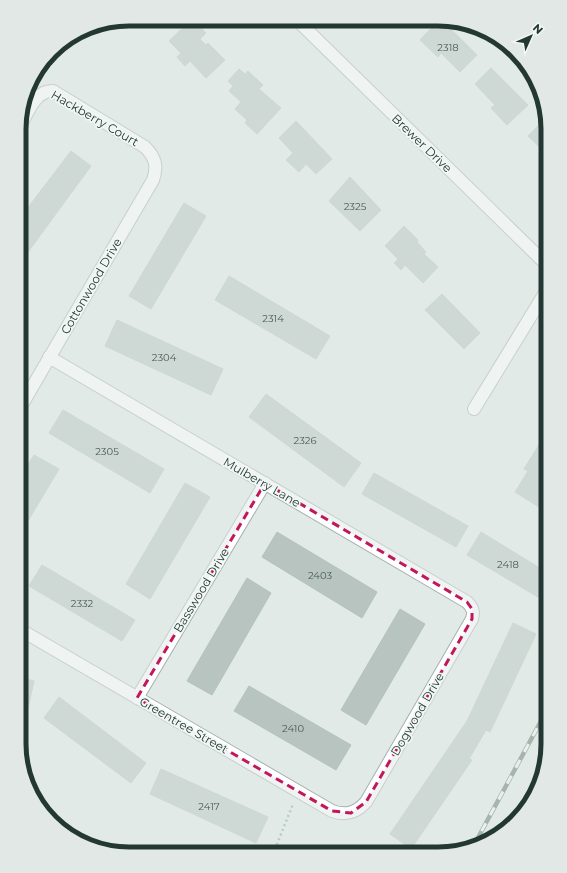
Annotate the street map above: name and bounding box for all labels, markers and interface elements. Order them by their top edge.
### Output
north arrow [511,16,551,56]
text: N [530,21,546,37]
house number: 2318 [437,41,459,54]
street label: Hackberry Court [48,87,142,149]
street label: Brewer Drive [389,111,455,175]
house number: 2325 [344,200,367,213]
street label: Cottonwood Drive [57,235,125,337]
house number: 2314 [262,312,284,325]
house number: 2304 [152,351,177,364]
house number: 2326 [293,434,317,447]
house number: 2305 [95,445,119,458]
street label: Mulberry Lane [221,454,303,510]
street label: Basswood Drive [170,545,232,635]
house number: 2418 [497,558,519,571]
house number: 2403 [308,569,332,582]
house number: 2332 [71,597,94,610]
street label: Dogwood Drive [387,670,447,758]
street label: Greentree Street [137,694,231,757]
house number: 2410 [282,722,304,735]
house number: 2417 [198,800,220,813]

